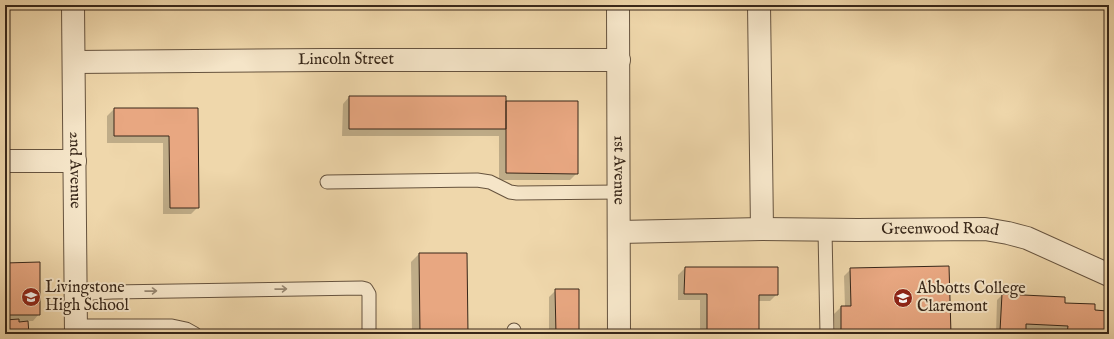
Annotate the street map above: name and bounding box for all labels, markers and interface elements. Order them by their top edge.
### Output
street label: Lincoln Street [298,50,394,70]
street label: 2nd Avenue [64,131,85,209]
street label: 1st Avenue [608,135,629,205]
street label: Greenwood Road [881,219,1001,241]
place label: Livingstone High School [45,278,129,316]
place label: Abbotts College Claremont [916,279,1026,317]
one-way arrow [274,285,287,293]
school or university icon: Livingstone High School [20,286,42,308]
one-way arrow [144,287,157,295]
school or university icon: Abbotts College Claremont [892,287,914,309]

